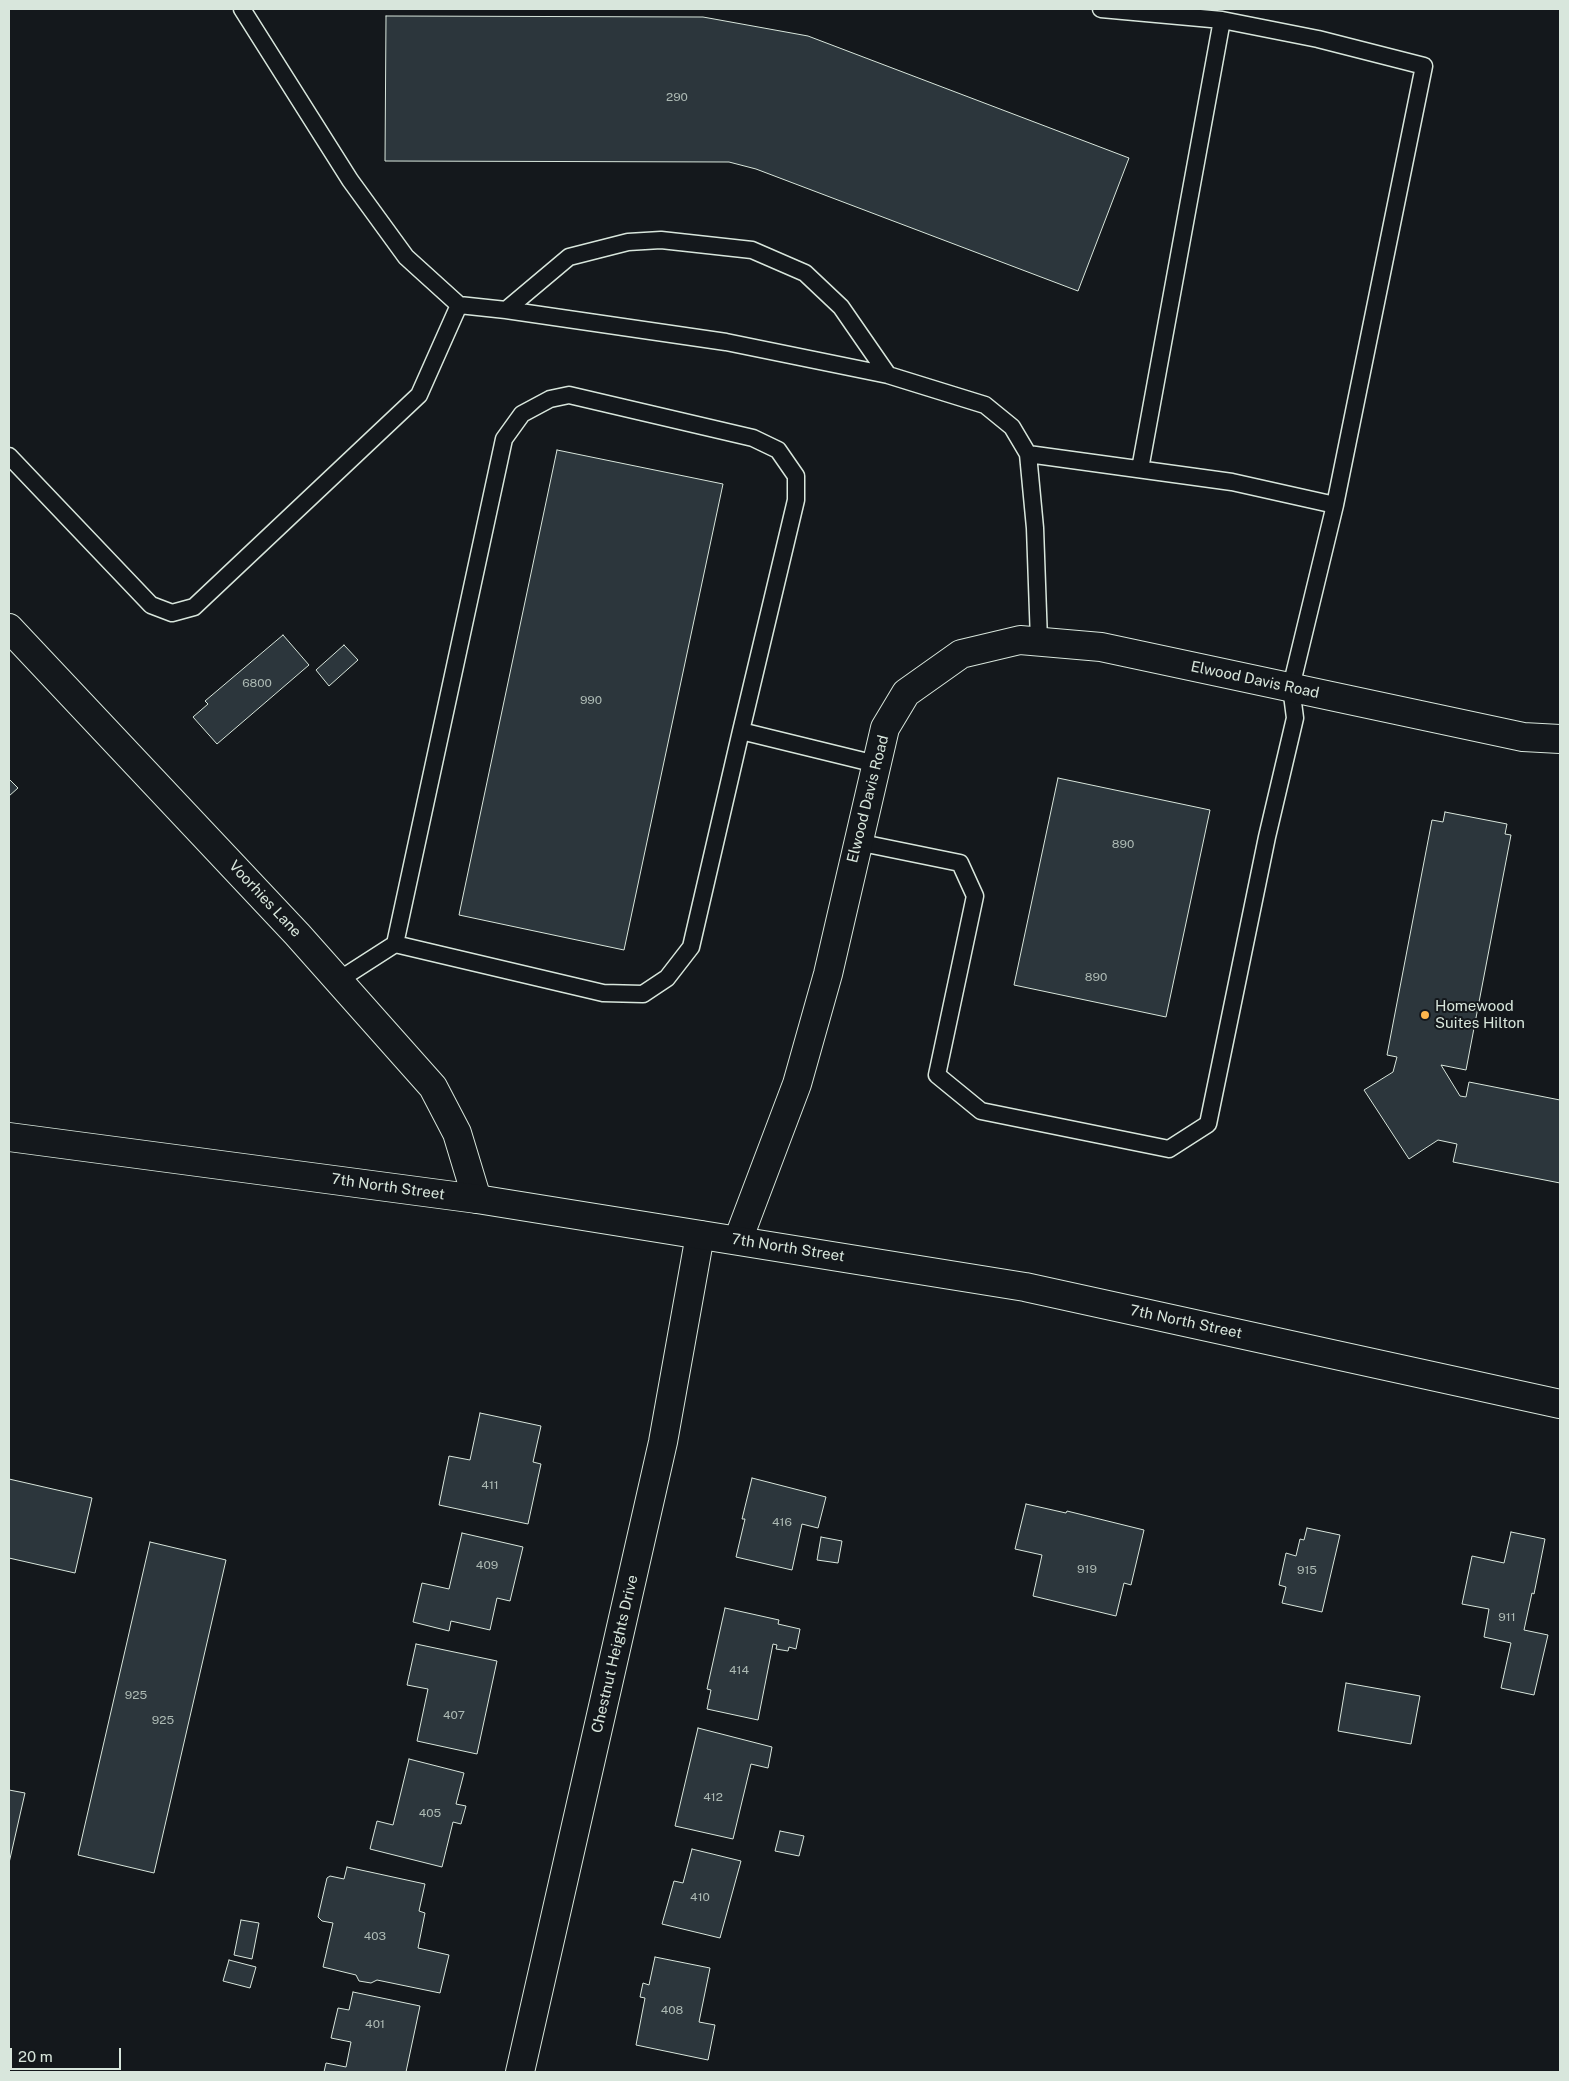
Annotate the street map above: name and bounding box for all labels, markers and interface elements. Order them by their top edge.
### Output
house number: 290 [666,90,688,104]
street label: Elwood Davis Road [1189,658,1321,702]
house number: 6800 [242,676,272,690]
house number: 990 [580,693,602,707]
street label: Elwood Davis Road [843,733,893,865]
house number: 890 [1112,837,1134,851]
street label: Voorhies Lane [225,857,305,941]
house number: 890 [1085,970,1107,984]
place label: Homewood Suites Hilton [1435,997,1525,1032]
marker: Homewood Suites Hilton [1419,1009,1431,1021]
street label: 7th North Street [330,1170,446,1204]
street label: 7th North Street [730,1230,846,1266]
street label: 7th North Street [1128,1301,1244,1343]
house number: 411 [481,1478,499,1492]
house number: 416 [772,1515,792,1529]
house number: 409 [476,1558,498,1572]
house number: 919 [1077,1562,1097,1576]
house number: 915 [1297,1563,1317,1577]
street label: Chestnut Heights Drive [588,1573,642,1735]
house number: 911 [1498,1610,1516,1624]
house number: 414 [729,1663,749,1677]
house number: 925 [125,1688,147,1702]
house number: 407 [443,1708,465,1722]
house number: 925 [152,1713,174,1727]
house number: 412 [703,1790,723,1804]
house number: 405 [419,1806,441,1820]
house number: 410 [690,1890,710,1904]
house number: 403 [364,1929,386,1943]
house number: 408 [661,2003,683,2017]
house number: 401 [365,2017,385,2031]
scale bar [12,2038,124,2070]
text: 20 m [18,2048,53,2065]

